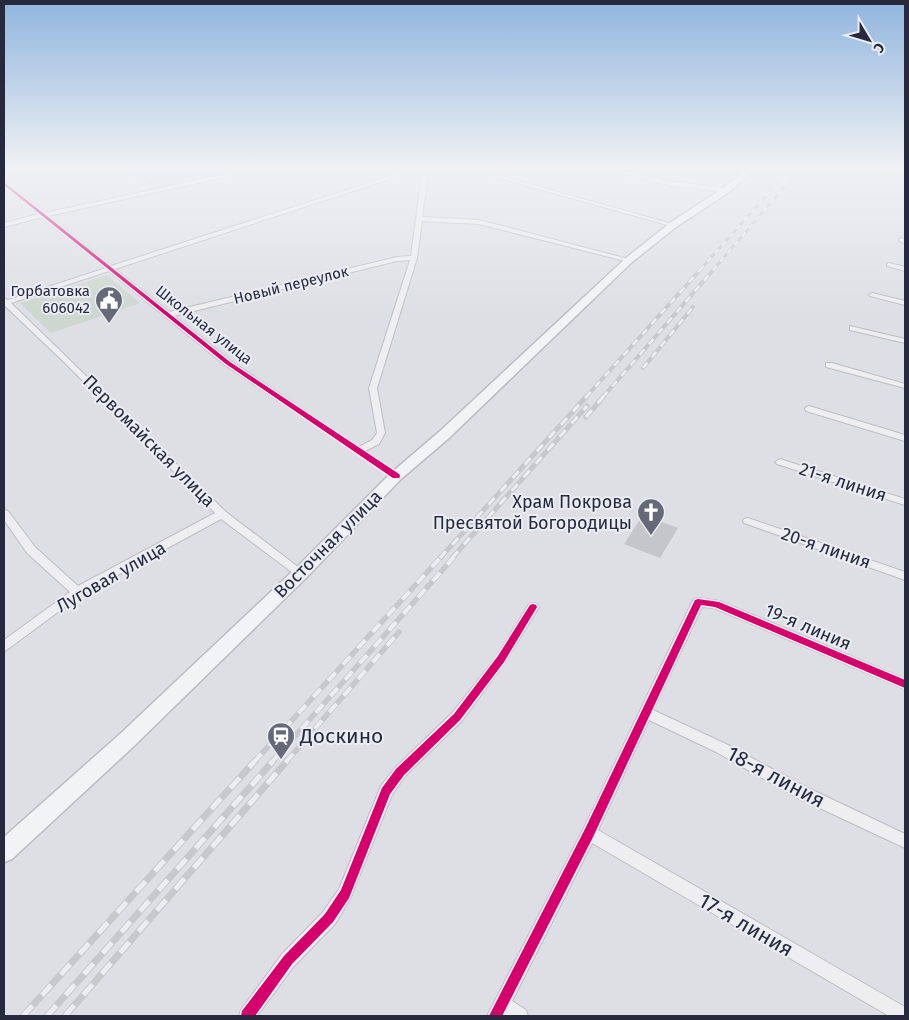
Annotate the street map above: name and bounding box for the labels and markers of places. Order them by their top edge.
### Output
place label: Горбатовка 606042 [10,282,90,317]
public building icon: Горбатовка 606042 [94,285,124,324]
place label: Храм Покрова Пресвятой Богородицы [433,491,632,534]
church icon: Храм Покрова Пресвятой Богородицы [636,497,666,536]
station icon: Доскино [266,721,296,760]
place label: Доскино [299,723,383,749]

